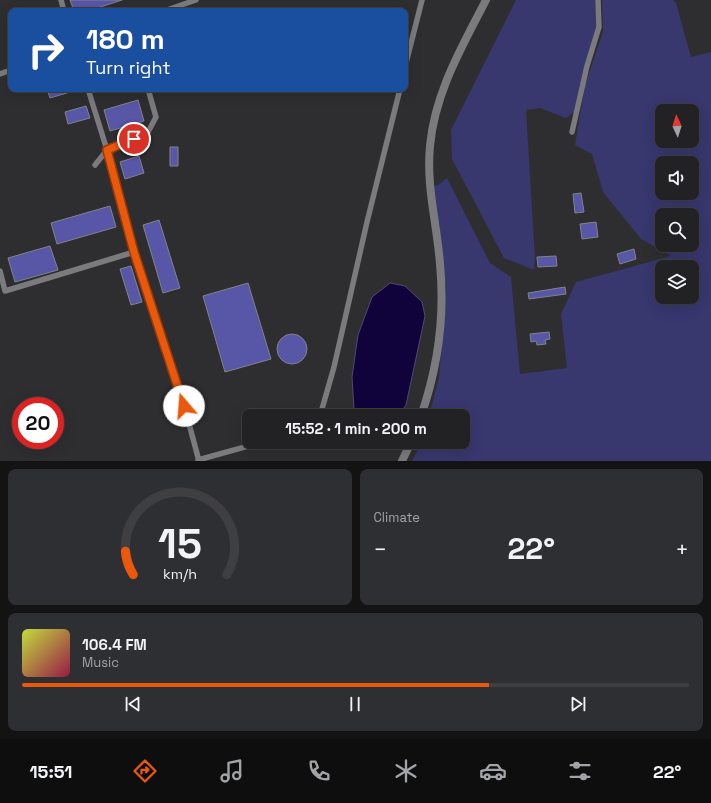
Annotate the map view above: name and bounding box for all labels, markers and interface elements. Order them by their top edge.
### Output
text: 180 m [86,21,165,57]
icon: right [20,24,72,76]
text: Turn right [86,56,170,79]
north arrow [655,104,699,148]
map controls [655,104,699,304]
pin [117,122,151,156]
icon: arrive [123,128,145,150]
button: sound [655,156,699,200]
button: search [655,208,699,252]
button: layers [655,260,699,304]
position arrow [163,385,205,427]
speed limit sign: 20 [12,397,64,449]
text: 15:52 · 1 min · 200 m [285,419,427,438]
text: Climate [374,509,420,526]
text: 15 [158,517,202,570]
text: 22° [508,529,555,568]
text: − [374,535,387,563]
text: + [675,535,689,563]
text: km/h [163,565,197,583]
text: 106.4 FM [82,635,147,654]
text: Music [82,654,119,671]
icon: previous [122,693,144,715]
icon: pause [344,693,366,715]
icon: next [567,693,589,715]
icon: directions [131,757,159,785]
icon: music [218,757,246,785]
icon: phone [305,757,333,785]
icon: climate [392,757,420,785]
icon: car [479,757,507,785]
icon: filters [566,757,594,785]
text: 15:51 [29,760,72,783]
text: 22° [653,760,681,783]

